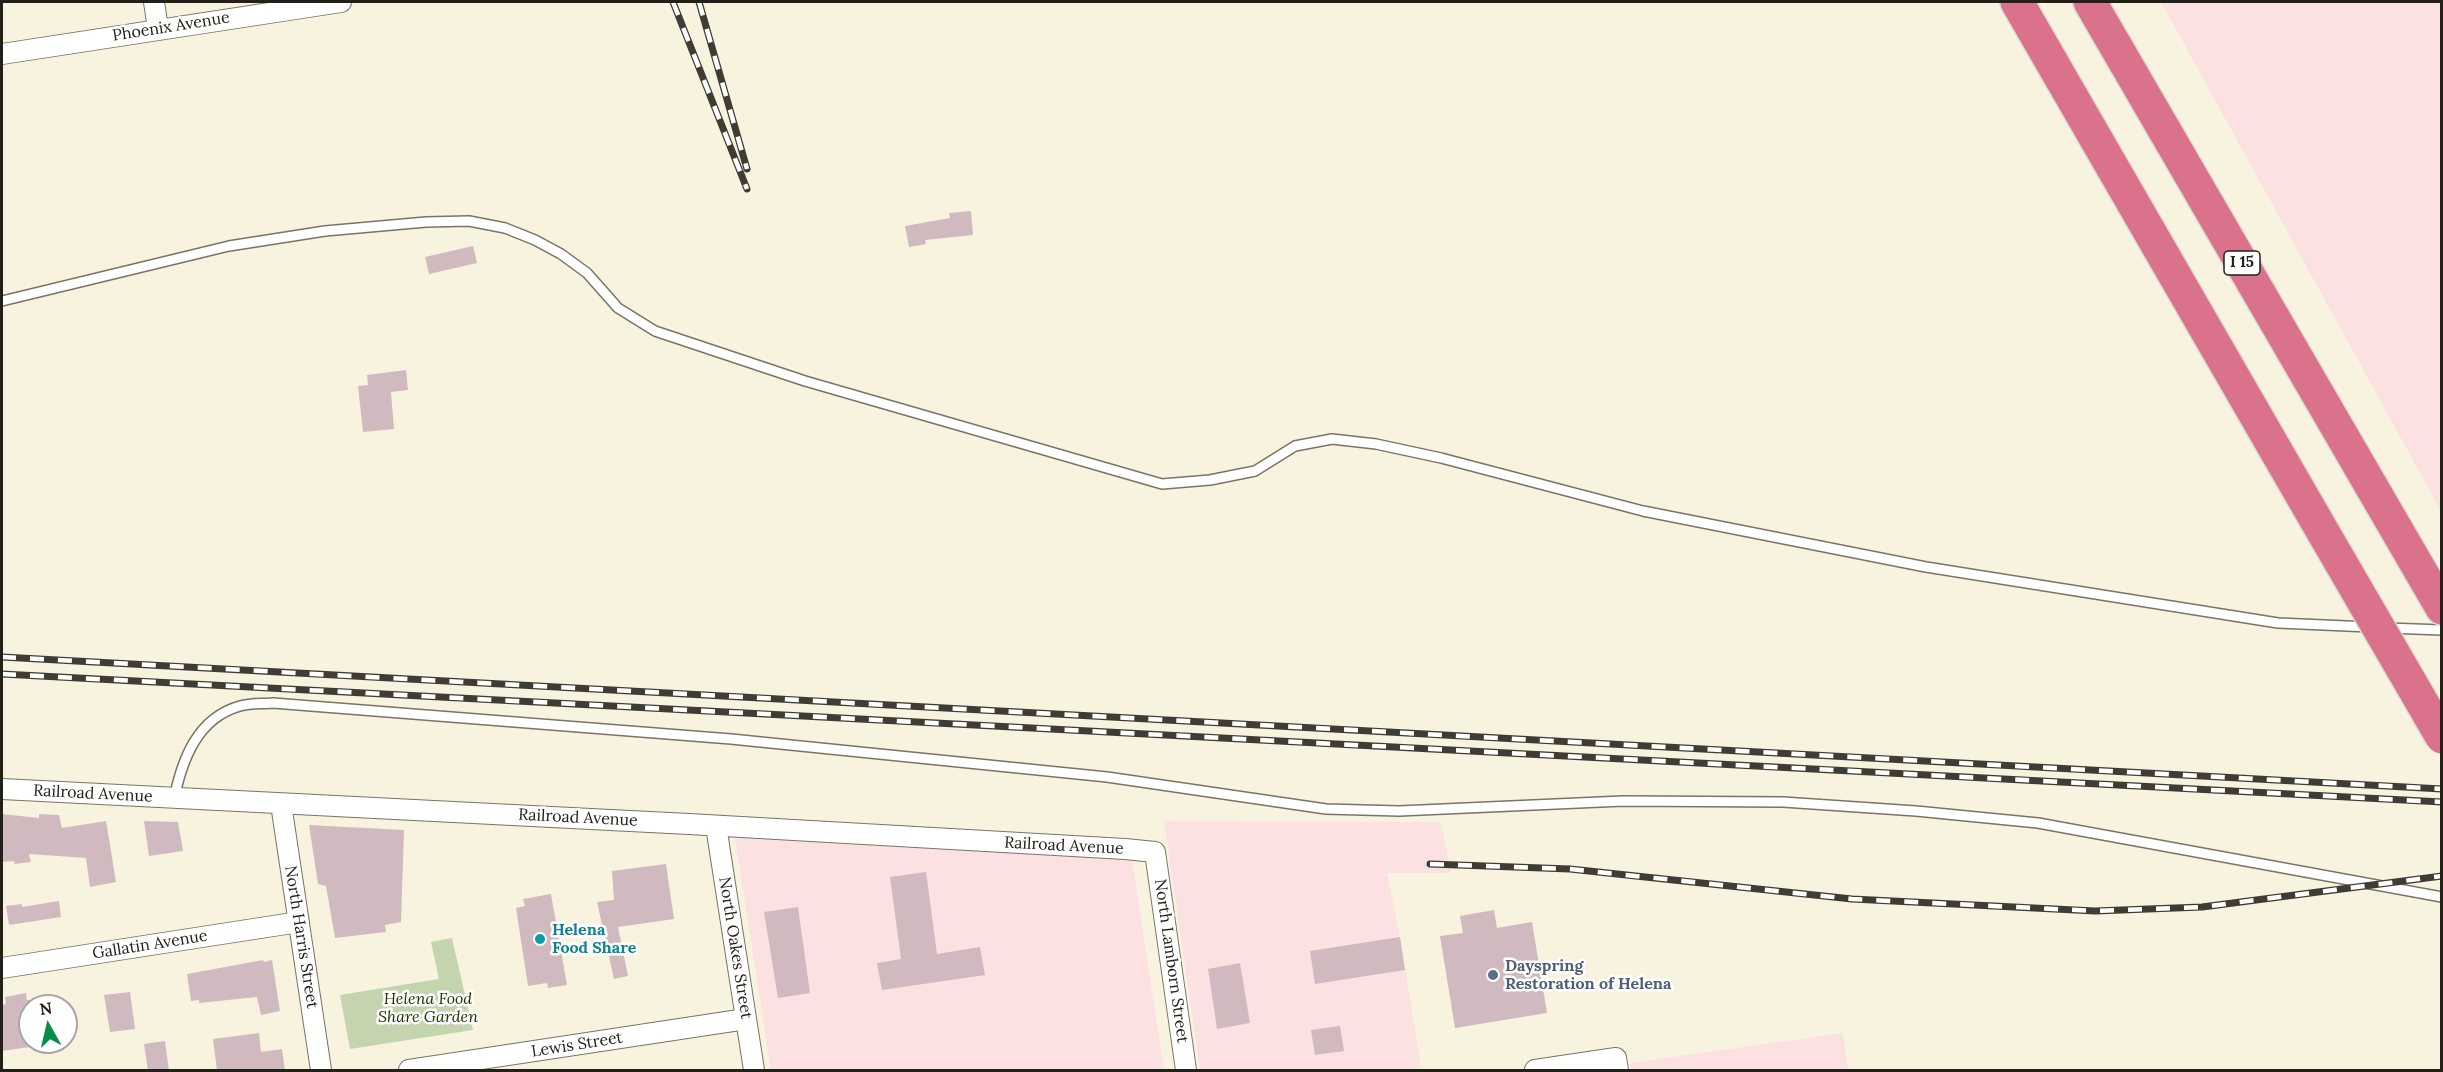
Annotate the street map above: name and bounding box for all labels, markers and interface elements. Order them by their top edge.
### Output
street label: Phoenix Avenue [111,8,231,46]
road number: I 15 [2224,251,2260,275]
street label: Railroad Avenue [33,781,153,807]
street label: Railroad Avenue [518,805,638,831]
street label: Railroad Avenue [1004,833,1124,859]
street label: North Harris Street [280,864,322,1010]
street label: North Oakes Street [714,876,756,1020]
street label: North Lamborn Street [1150,878,1192,1044]
place label: Helena Food Share [552,920,636,958]
street label: Gallatin Avenue [91,926,209,964]
marker: Helena Food Share [533,932,547,946]
place label: Dayspring Restoration of Helena [1505,956,1671,994]
marker: Dayspring Restoration of Helena [1486,968,1500,982]
park label: Helena Food Share Garden [378,989,478,1027]
north arrow [18,994,78,1054]
text: N [38,997,53,1019]
street label: Lewis Street [530,1028,624,1062]

